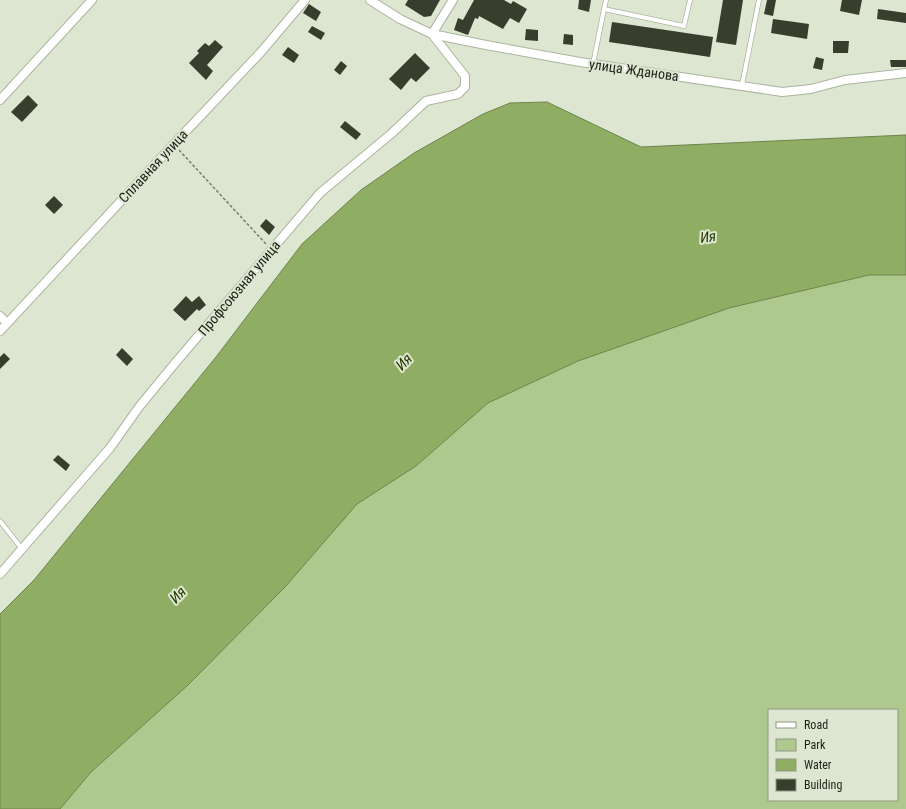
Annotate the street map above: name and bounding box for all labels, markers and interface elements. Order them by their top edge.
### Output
street label: улица Жданова [588,56,680,84]
street label: Сплавная улица [115,126,191,206]
water label: Ия [699,227,717,247]
street label: Профсоюзная улица [195,237,283,339]
water label: Ия [392,350,416,374]
water label: Ия [166,583,190,607]
legend [768,709,898,801]
text: Road [804,718,828,732]
text: Park [804,738,826,752]
text: Water [804,758,832,772]
text: Building [804,778,842,792]

